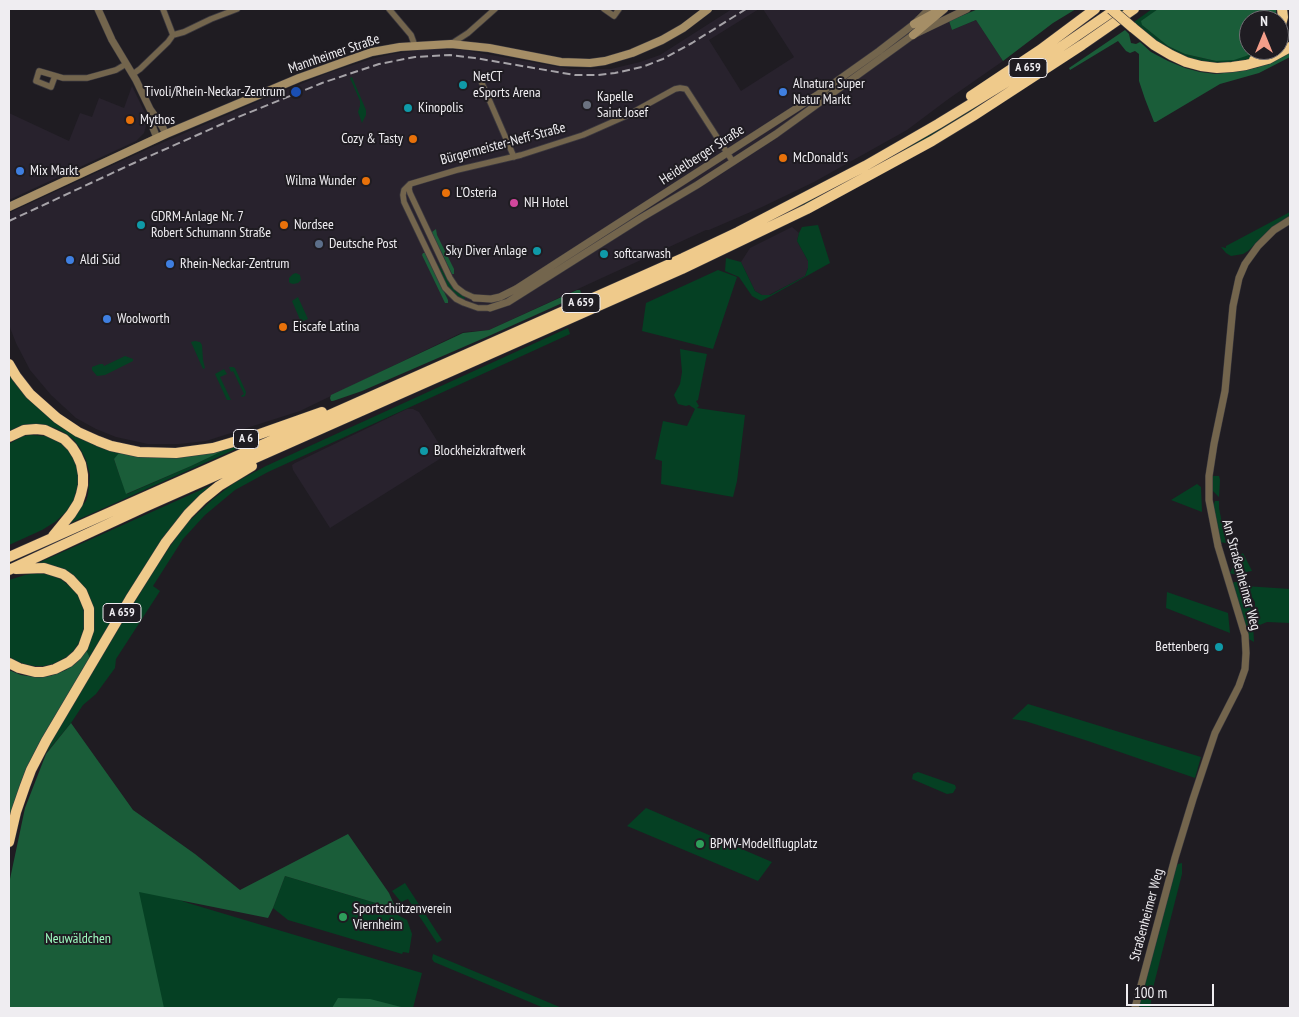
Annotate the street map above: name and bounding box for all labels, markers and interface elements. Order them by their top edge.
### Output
north arrow [1239,10,1289,60]
text: N [1260,12,1268,30]
street label: Mannheimer Straße [286,31,382,77]
road number: A 659 [1009,58,1047,78]
place label: NetCT eSports Arena [473,69,541,102]
place label: Alnatura Super Natur Markt [793,76,865,108]
marker: NetCT eSports Arena [457,79,469,91]
place label: Tivoli/Rhein-Neckar-Zentrum [144,84,285,100]
marker: Tivoli/Rhein-Neckar-Zentrum [289,85,303,99]
marker: Alnatura Super Natur Markt [777,86,789,98]
place label: Kapelle Saint Josef [597,89,648,121]
marker: Kapelle Saint Josef [581,99,593,111]
place label: Kinopolis [418,100,463,116]
marker: Kinopolis [402,102,414,114]
place label: Mythos [140,112,175,128]
marker: Mythos [124,114,136,126]
street label: Bürgermeister-Neff-Straße [439,119,567,169]
street label: Heidelberger Straße [656,121,748,189]
place label: Cozy & Tasty [341,131,403,147]
marker: Cozy & Tasty [407,133,419,145]
place label: McDonald's [793,150,848,166]
marker: McDonald's [777,152,789,164]
place label: Mix Markt [30,163,78,179]
marker: Mix Markt [14,165,26,177]
place label: Wilma Wunder [286,173,356,189]
marker: Wilma Wunder [360,175,372,187]
place label: L'Osteria [456,185,497,201]
marker: L'Osteria [440,187,452,199]
place label: NH Hotel [524,195,568,211]
marker: NH Hotel [508,197,520,209]
place label: GDRM-Anlage Nr. 7 Robert Schumann Straße [151,209,271,242]
place label: Nordsee [294,217,334,233]
marker: GDRM-Anlage Nr. 7 Robert Schumann Straße [135,219,147,231]
marker: Nordsee [278,219,290,231]
place label: Deutsche Post [329,236,397,252]
marker: Deutsche Post [313,238,325,250]
place label: Sky Diver Anlage [445,243,527,259]
marker: Sky Diver Anlage [531,245,543,257]
place label: softcarwash [614,246,671,262]
marker: softcarwash [598,248,610,260]
place label: Aldi Süd [80,252,120,268]
marker: Aldi Süd [64,254,76,266]
place label: Rhein-Neckar-Zentrum [180,256,289,272]
marker: Rhein-Neckar-Zentrum [164,258,176,270]
road number: A 659 [562,294,600,312]
place label: Woolworth [117,311,170,327]
marker: Woolworth [101,313,113,325]
place label: Eiscafe Latina [293,319,359,335]
marker: Eiscafe Latina [277,321,289,333]
road number: A 6 [234,429,258,448]
place label: Blockheizkraftwerk [434,443,526,459]
marker: Blockheizkraftwerk [418,445,430,457]
street label: Am Straßenheimer Weg [1218,518,1264,632]
road number: A 659 [103,604,141,622]
place label: Bettenberg [1155,639,1209,655]
marker: Bettenberg [1213,641,1225,653]
place label: BPMV-Modellflugplatz [710,836,818,852]
marker: BPMV-Modellflugplatz [694,838,706,850]
street label: Straßenheimer Weg [1127,867,1167,963]
place label: Sportschützenverein Viernheim [353,901,452,934]
marker: Sportschützenverein Viernheim [337,911,349,923]
park label: Neuwäldchen [45,931,111,947]
scale bar [1129,974,1216,1006]
text: 100 m [1134,983,1167,1002]

